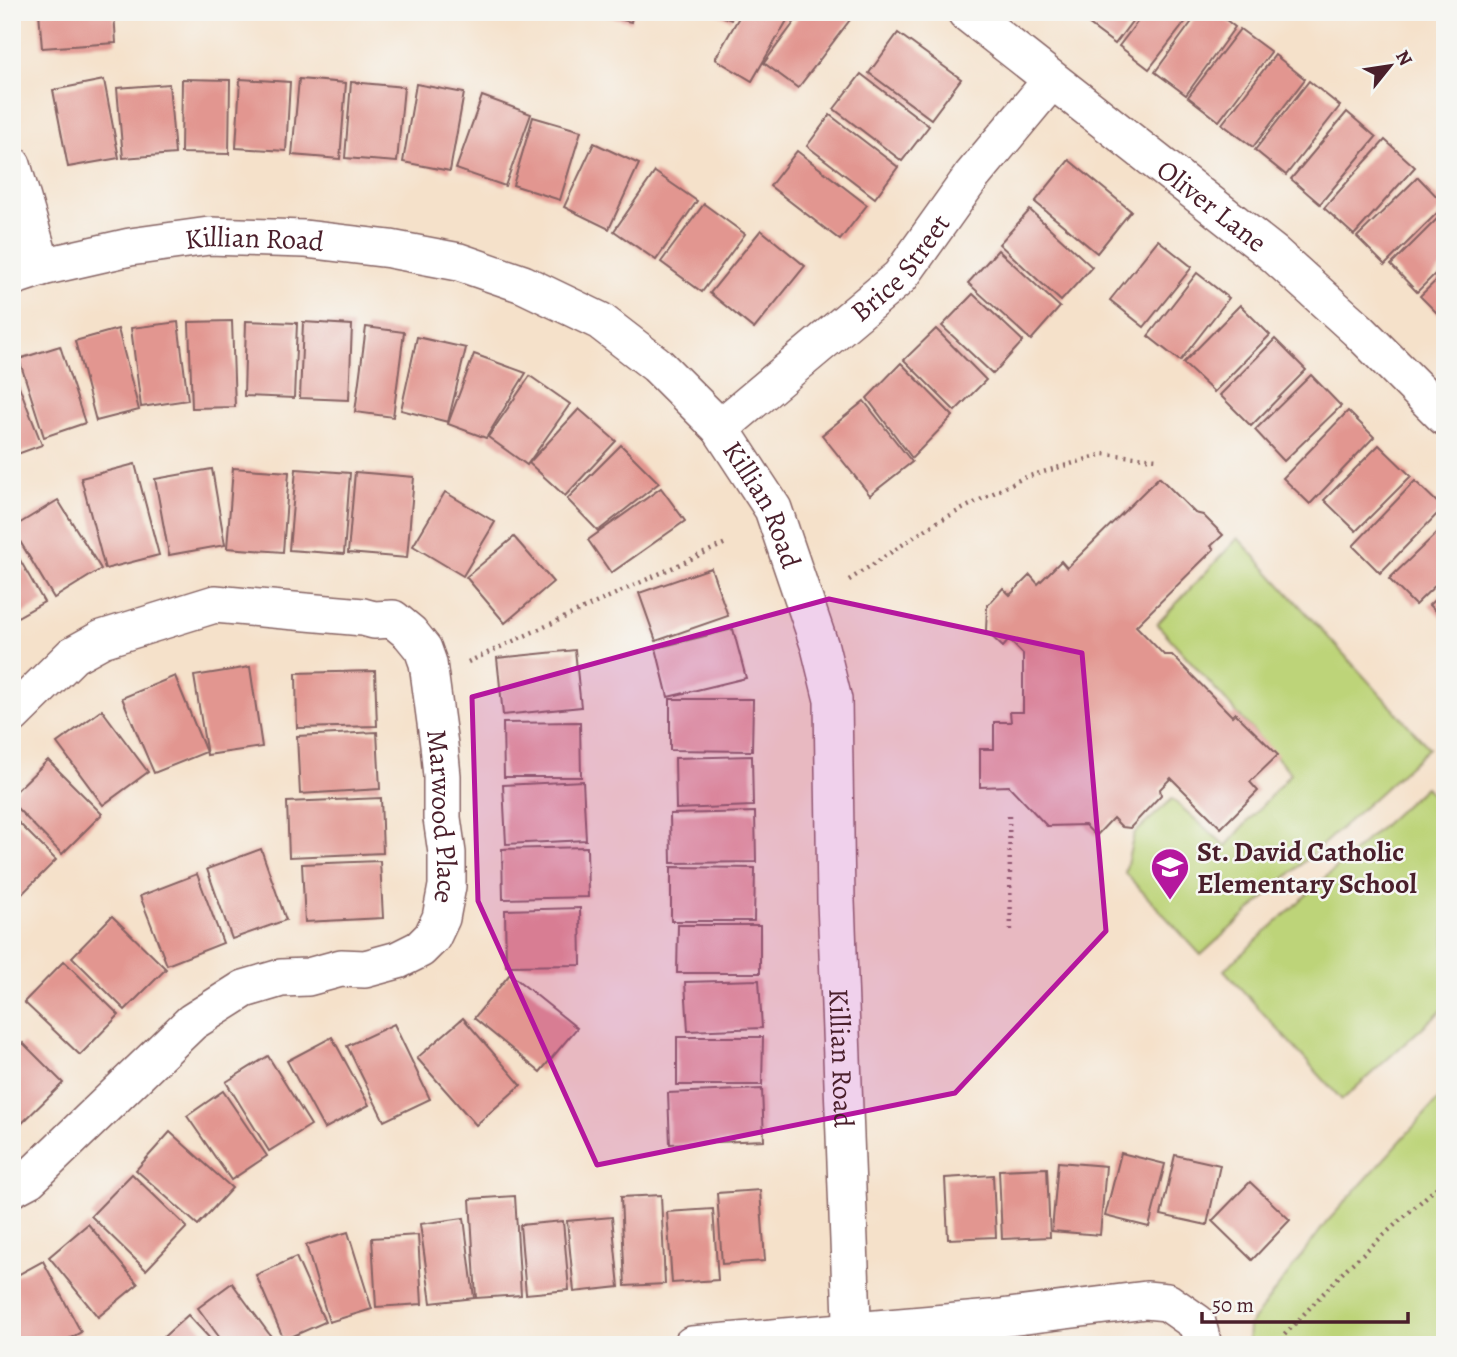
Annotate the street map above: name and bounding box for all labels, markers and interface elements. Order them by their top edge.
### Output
north arrow [1356,32,1426,102]
text: N [1389,46,1419,71]
street label: Oliver Lane [1149,151,1274,261]
street label: Brice Street [843,206,959,331]
street label: Killian Road [182,218,327,261]
street label: Killian Road [713,434,810,574]
street label: Marwood Place [417,727,466,907]
place label: St. David Catholic Elementary School [1197,833,1418,903]
school or university icon: St. David Catholic Elementary School [1149,846,1191,901]
street label: Killian Road [819,988,863,1129]
scale bar [1202,1280,1408,1324]
text: 50 m [1212,1291,1254,1319]

